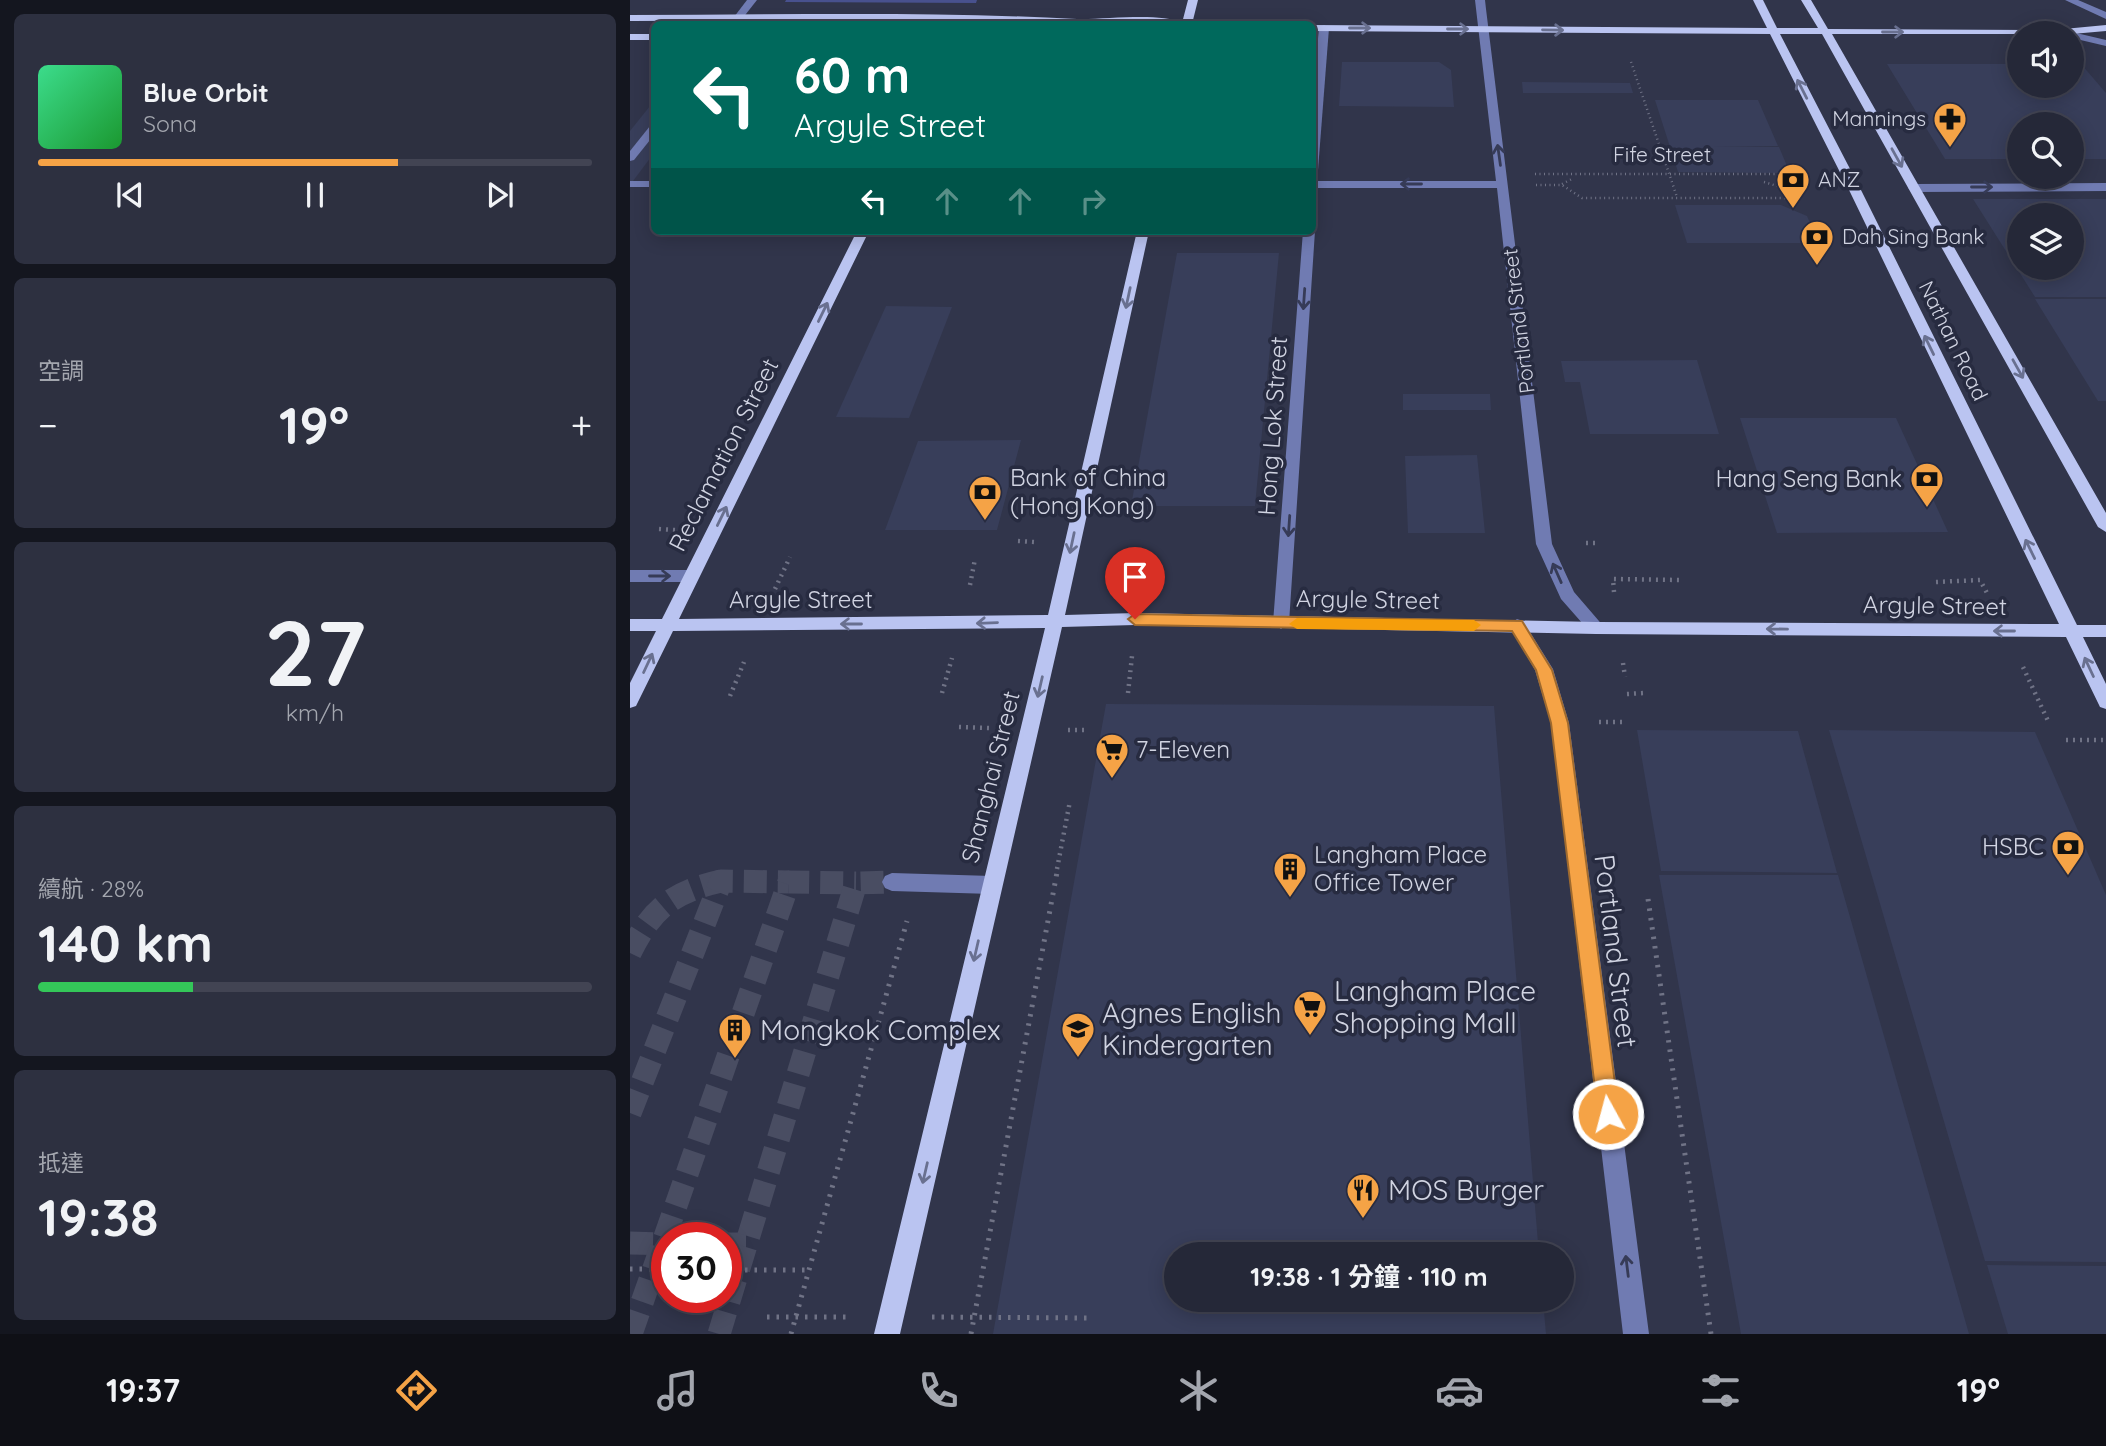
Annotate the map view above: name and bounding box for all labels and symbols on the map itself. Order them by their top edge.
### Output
one-way arrow [1348,21,1371,35]
one-way arrow [1446,22,1469,36]
one-way arrow [1541,23,1564,37]
one-way arrow [1882,25,1905,39]
one-way arrow [1795,79,1808,100]
pharmacy icon: Mannings [1931,100,1969,149]
place label: Mannings [1832,105,1926,131]
street label: Fife Street [1613,141,1711,167]
one-way arrow [1492,144,1505,166]
one-way arrow [1890,148,1904,168]
bank icon: ANZ [1774,161,1812,210]
place label: ANZ [1818,166,1860,192]
one-way arrow [1399,177,1422,191]
one-way arrow [1970,181,1993,194]
bank icon: Dah Sing Bank [1798,218,1836,267]
place label: Dah Sing Bank [1842,223,1985,249]
street label: Portland Street [1496,247,1540,395]
street label: Nathan Road [1914,277,1994,405]
one-way arrow [1121,286,1134,309]
one-way arrow [1297,287,1310,310]
one-way arrow [817,302,831,323]
street label: Hong Lok Street [1251,335,1293,516]
one-way arrow [1922,335,1936,356]
street label: Reclamation Street [662,353,785,556]
one-way arrow [2011,359,2025,379]
bank icon: Hang Seng Bank [1908,460,1946,509]
place label: Bank of China (Hong Kong) [1010,462,1166,520]
place label: Hang Seng Bank [1715,463,1902,493]
bank icon: Bank of China (Hong Kong) [966,473,1004,522]
one-way arrow [716,506,730,527]
one-way arrow [1283,514,1296,537]
one-way arrow [1065,531,1079,554]
one-way arrow [2022,539,2036,560]
pin [1105,547,1165,619]
one-way arrow [1550,563,1563,584]
one-way arrow [648,569,671,583]
street label: Argyle Street [1296,583,1440,615]
street label: Argyle Street [729,584,873,614]
street label: Argyle Street [1863,589,2007,621]
one-way arrow [840,617,863,631]
one-way arrow [976,617,999,630]
one-way arrow [1765,622,1788,635]
one-way arrow [1993,624,2016,638]
one-way arrow [642,653,655,674]
one-way arrow [2082,657,2095,678]
one-way arrow [1032,675,1046,698]
street label: Shanghai Street [954,688,1026,866]
supermarket icon: 7-Eleven [1093,731,1131,780]
place label: 7-Eleven [1136,734,1230,764]
bank icon: HSBC [2049,828,2087,877]
place label: HSBC [1982,831,2044,861]
place label: Langham Place Office Tower [1314,839,1487,897]
building icon: Langham Place Office Tower [1271,850,1309,899]
street label: Portland Street [1587,852,1646,1050]
one-way arrow [969,939,983,962]
place label: Langham Place Shopping Mall [1334,973,1536,1040]
supermarket icon: Langham Place Shopping Mall [1291,988,1329,1037]
place label: Agnes English Kindergarten [1102,995,1281,1062]
school or university icon: Agnes English Kindergarten [1059,1010,1097,1059]
building icon: Mongkok Complex [716,1011,754,1060]
place label: Mongkok Complex [760,1012,1001,1047]
position arrow [1571,1077,1645,1151]
one-way arrow [917,1161,931,1184]
restaurant icon: MOS Burger [1344,1171,1382,1220]
place label: MOS Burger [1388,1172,1544,1207]
speed limit sign: 30 [651,1222,742,1313]
one-way arrow [1621,1255,1634,1278]

